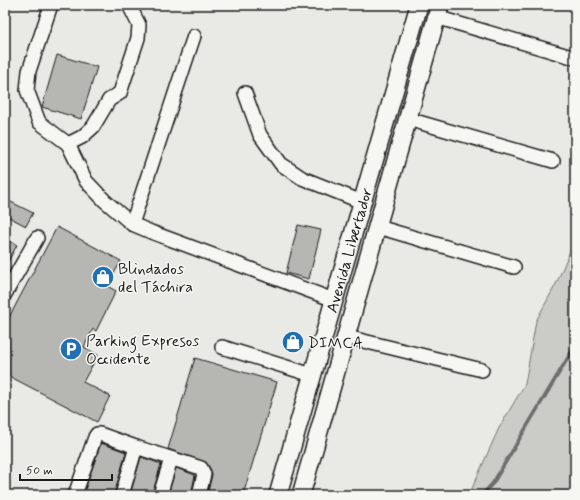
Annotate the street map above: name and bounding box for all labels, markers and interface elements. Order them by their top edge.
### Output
street label: Avenida Libertador [322,185,378,315]
place label: Blindados del Táchira [118,259,193,298]
shop icon: Blindados del Táchira [90,264,116,290]
shop icon: DIMCA [280,329,306,355]
place label: Parking Expresos Occidente [86,331,199,370]
place label: DIMCA [308,333,363,354]
parking icon: Parking Expresos Occidente [58,336,84,362]
scale bar [20,456,112,482]
text: 50 m [26,463,53,479]

